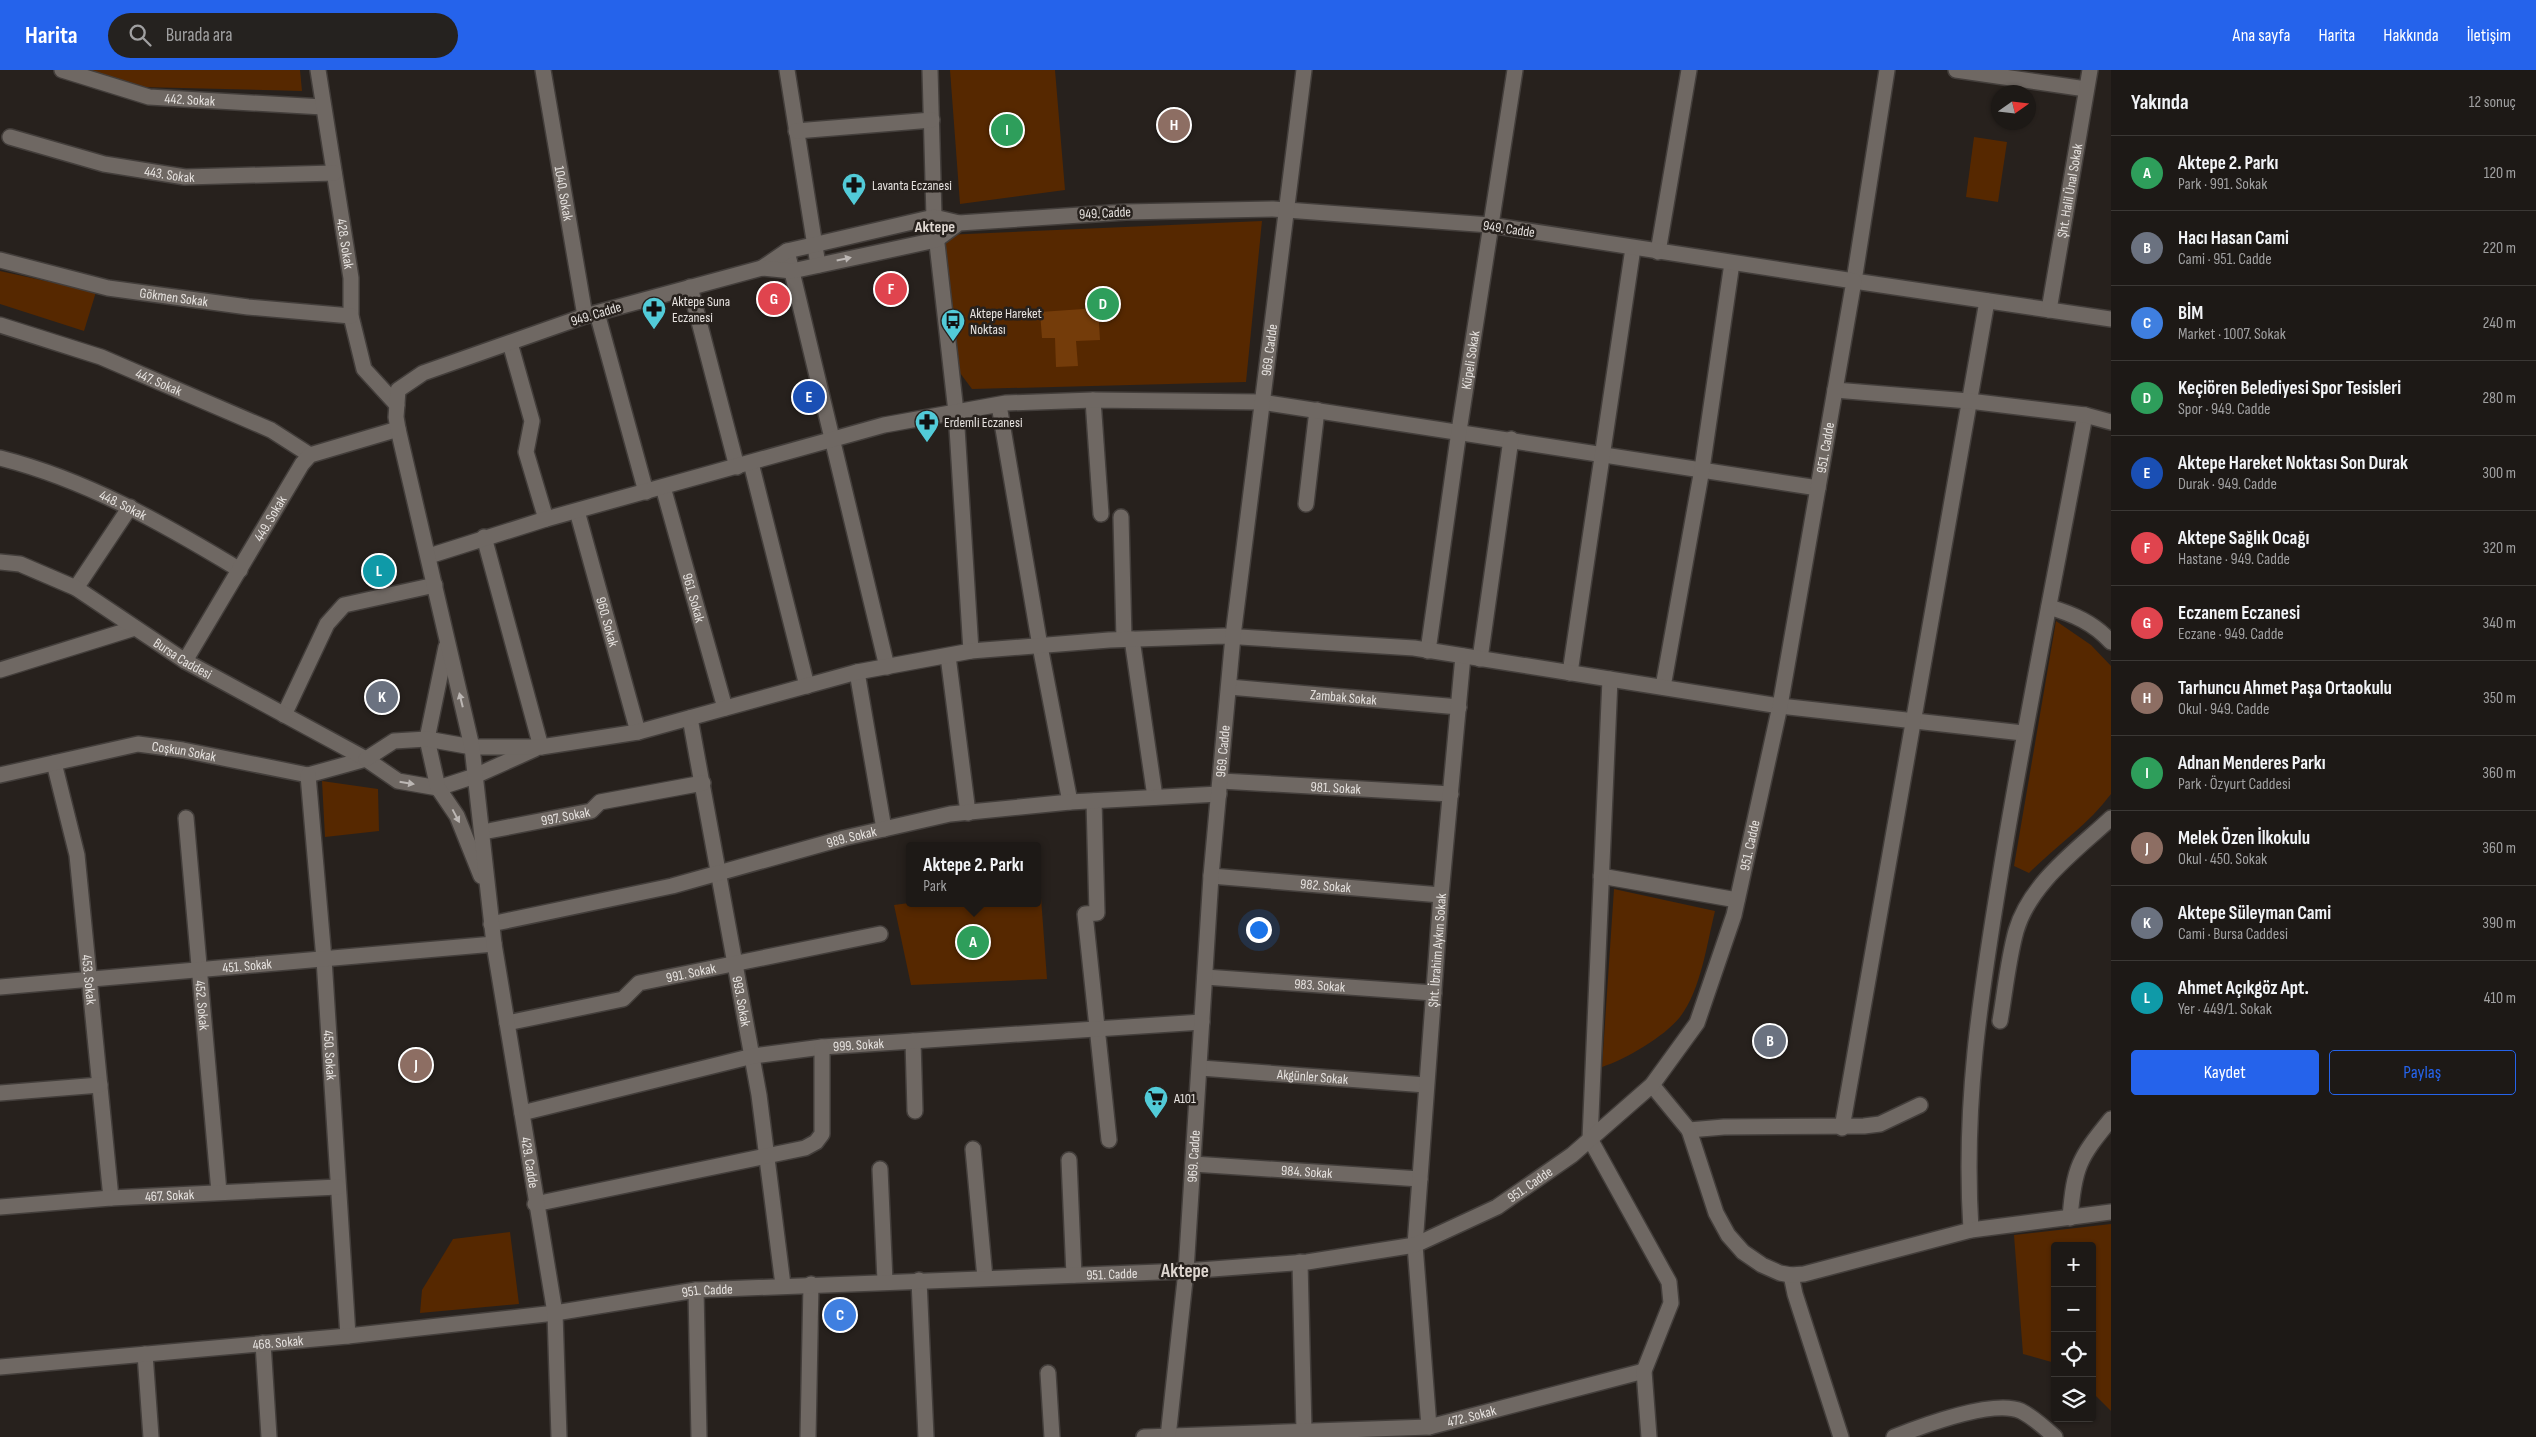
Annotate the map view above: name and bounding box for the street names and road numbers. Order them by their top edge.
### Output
street label: 442. Sokak [164,89,216,109]
street label: Şht. Halil Ünal Sokak [2053,142,2086,239]
street label: 443. Sokak [143,162,195,186]
street label: 1040. Sokak [551,164,577,223]
street label: 949. Cadde [1079,203,1131,223]
street label: 949. Cadde [1482,217,1536,241]
street label: 428. Sokak [333,218,358,271]
street label: Gökmen Sokak [139,284,210,310]
street label: 949. Cadde [569,298,623,330]
street label: 969. Cadde [1257,323,1281,377]
street label: Küpeli Sokak [1457,329,1483,391]
street label: 447. Sokak [133,364,185,400]
street label: 951. Cadde [1812,421,1838,474]
street label: 448. Sokak [97,486,150,524]
street label: 449. Sokak [250,492,290,544]
street label: 961. Sokak [679,571,709,625]
street label: 960. Sokak [593,595,623,649]
street label: Bursa Caddesi [150,634,215,683]
street label: Zambak Sokak [1310,686,1378,708]
street label: 969. Cadde [1212,724,1233,778]
street label: Coşkun Sokak [151,737,218,765]
street label: 981. Sokak [1310,778,1362,797]
street label: 997. Sokak [540,803,592,829]
street label: 951. Cadde [1736,818,1763,872]
street label: 989. Sokak [824,822,879,851]
street label: 982. Sokak [1299,875,1352,896]
street label: Şht. İbrahim Aykın Sokak [1424,892,1450,1008]
street label: 453. Sokak [78,954,100,1006]
street label: 451. Sokak [222,955,273,976]
street label: 991. Sokak [664,959,718,986]
street label: 993. Sokak [729,975,755,1029]
street label: 983. Sokak [1294,975,1346,995]
street label: 452. Sokak [192,980,213,1032]
street label: 450. Sokak [320,1030,340,1081]
street label: 999. Sokak [832,1034,885,1055]
street label: Akgünler Sokak [1276,1065,1349,1088]
street label: 969. Cadde [1183,1130,1203,1183]
street label: 429. Cadde [517,1135,543,1189]
street label: 984. Sokak [1281,1161,1334,1182]
street label: 951. Cadde [1504,1163,1556,1206]
street label: 467. Sokak [145,1185,195,1205]
street label: 951. Cadde [1086,1264,1138,1283]
street label: 951. Cadde [680,1280,733,1301]
street label: 468. Sokak [252,1331,305,1353]
street label: 472. Sokak [1445,1401,1498,1430]

